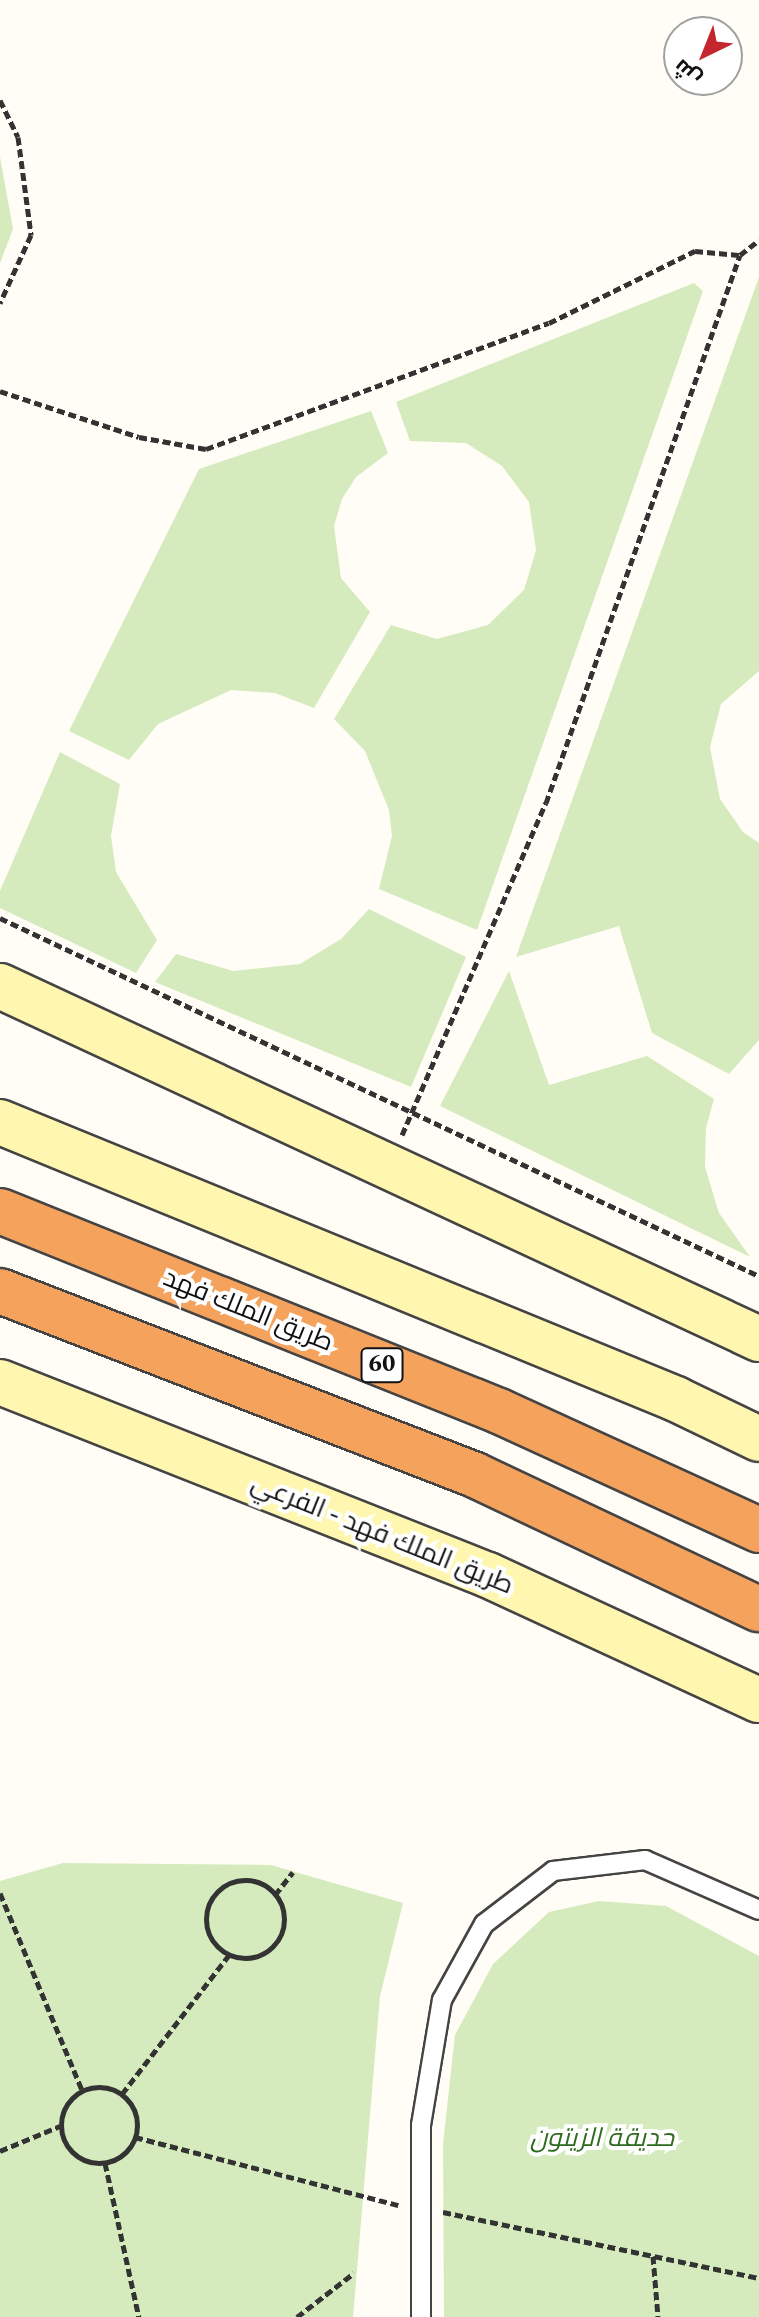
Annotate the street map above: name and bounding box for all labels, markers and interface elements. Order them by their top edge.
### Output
north arrow [663,16,743,96]
text: ش [666,51,709,94]
street label: طريق الملك فهد [159,1263,337,1359]
road number: 60 [360,1345,404,1385]
street label: طريق الملك فهد - الفرعي [246,1468,518,1602]
park label: حديقة الزيتون [530,2123,674,2155]

